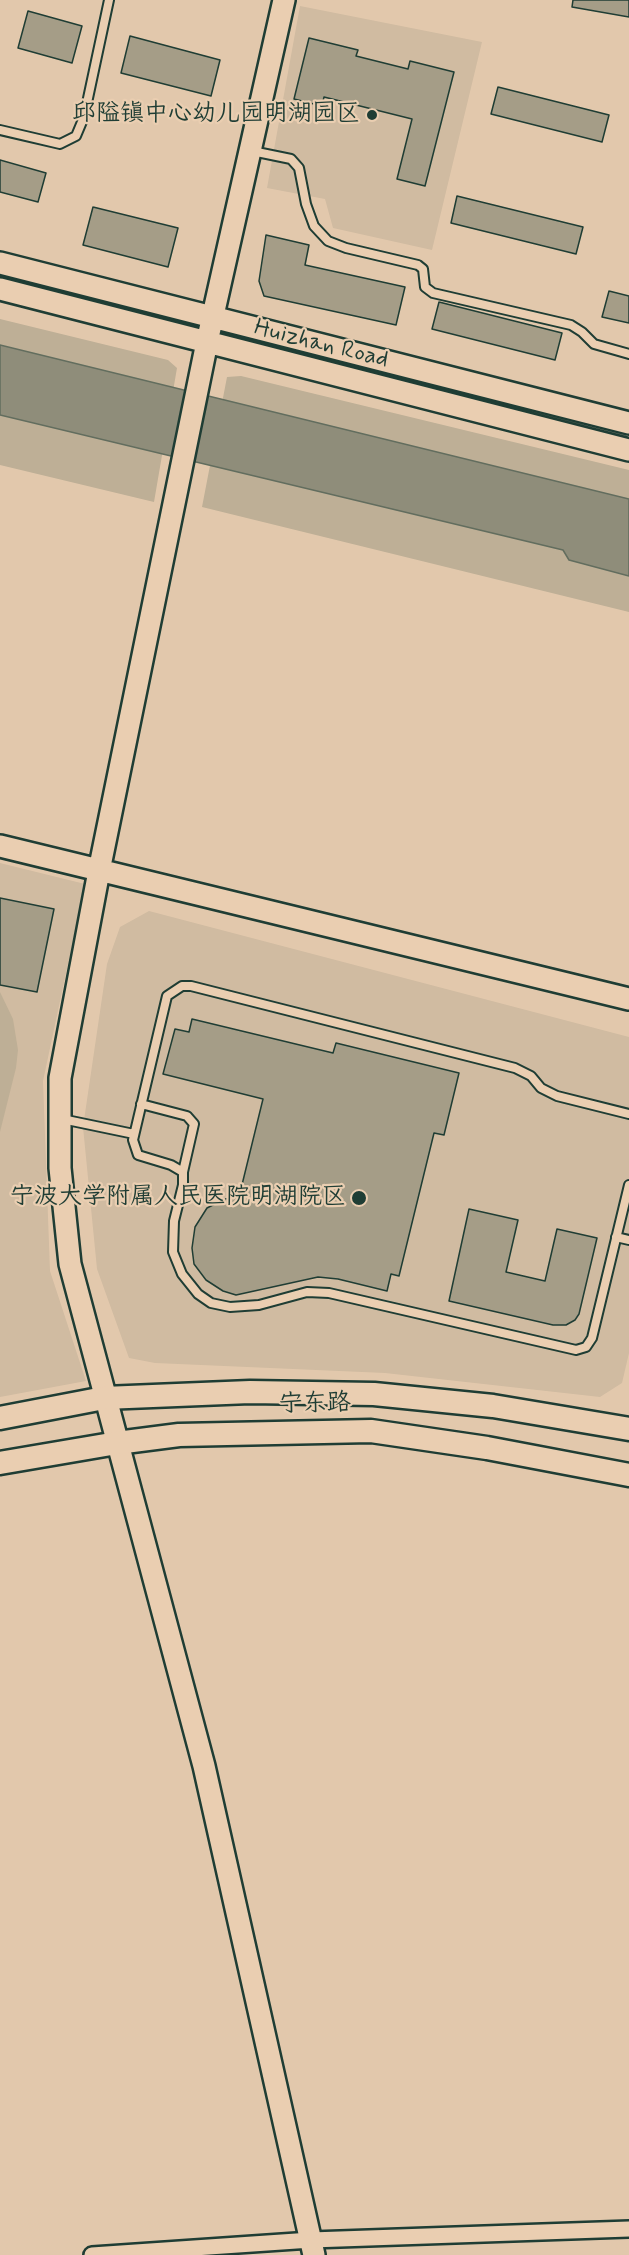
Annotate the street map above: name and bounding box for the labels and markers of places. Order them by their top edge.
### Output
place label: 邱隘镇中心幼儿园明湖园区 [72,101,360,129]
marker: 邱隘镇中心幼儿园明湖园区 [365,108,379,122]
place label: 宁波大学附属人民医院明湖院区 [10,1184,346,1212]
marker: 宁波大学附属人民医院明湖院区 [350,1189,368,1207]

